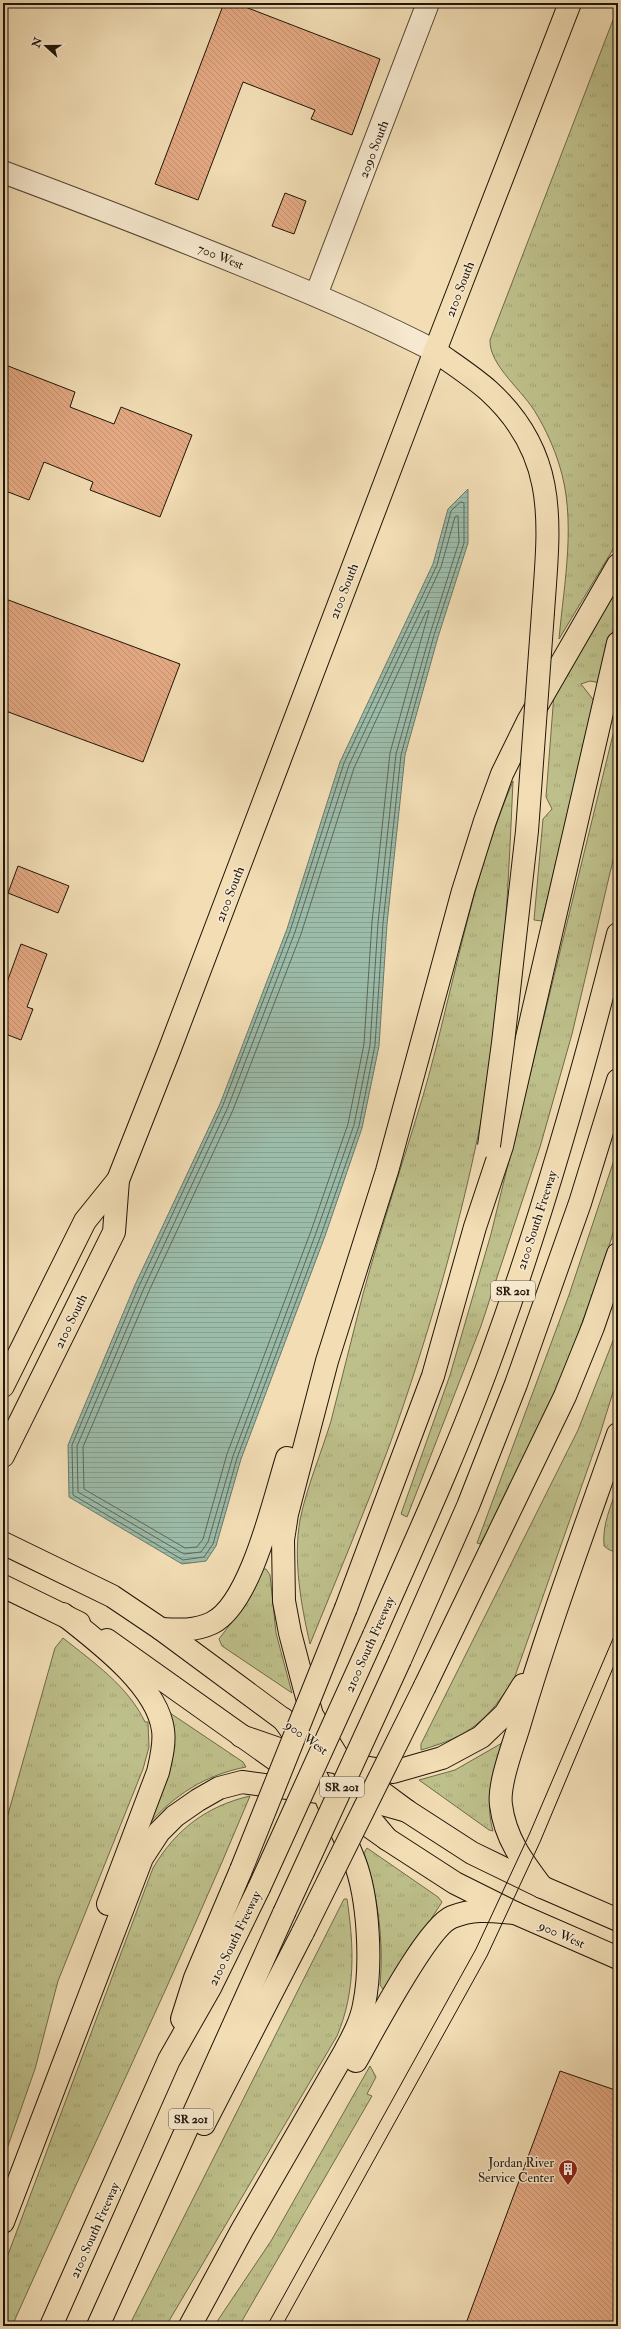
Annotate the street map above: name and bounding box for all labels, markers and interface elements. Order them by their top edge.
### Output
north arrow [26,26,66,66]
text: N [29,35,45,50]
street label: 2090 South [356,118,392,180]
street label: 700 West [195,240,246,273]
street label: 2100 South [442,259,478,320]
street label: 2100 South [326,561,362,622]
street label: 2100 South [212,864,248,925]
street label: 2100 South Freeway [513,1168,562,1272]
road number: SR 201 [491,1281,535,1301]
street label: 2100 South [51,1292,91,1351]
street label: 2100 South Freeway [342,1594,399,1695]
street label: 900 West [281,1716,331,1759]
road number: SR 201 [320,1777,364,1797]
street label: 2100 South Freeway [205,1888,266,1989]
street label: 900 West [535,1917,587,1952]
road number: SR 201 [169,2109,213,2129]
place label: Jordan River Service Center [478,2155,554,2186]
building icon: Jordan River Service Center [557,2158,579,2186]
street label: 2100 South Freeway [67,2180,124,2281]

